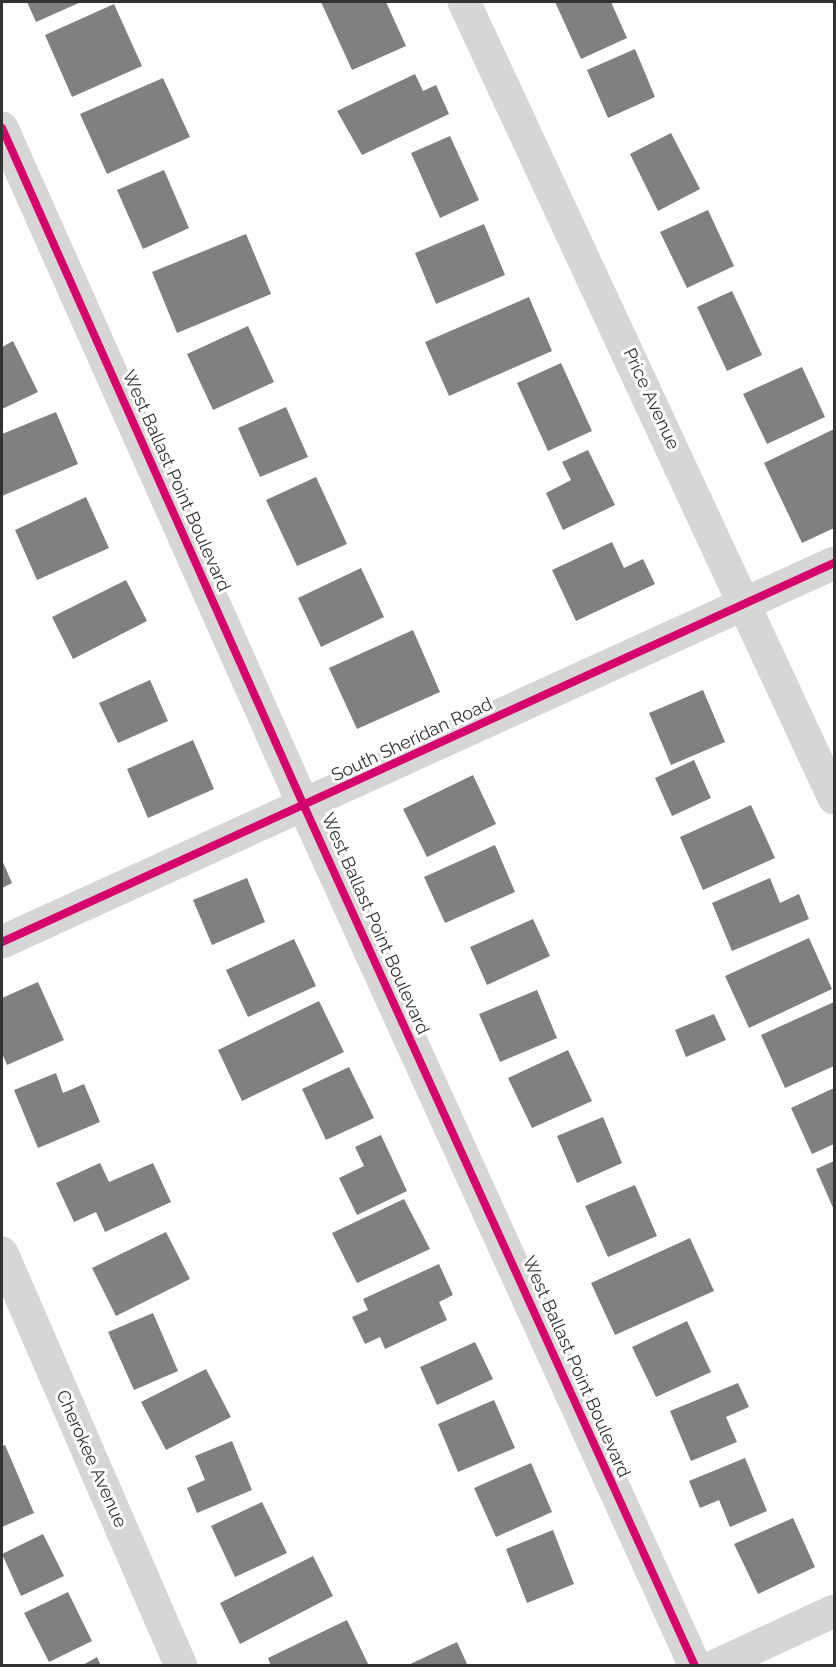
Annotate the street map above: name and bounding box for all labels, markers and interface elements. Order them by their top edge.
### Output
street label: Price Avenue [618,345,684,453]
street label: West Ballast Point Boulevard [117,367,235,595]
street label: South Sheridan Road [328,693,496,787]
street label: West Ballast Point Boulevard [316,810,434,1038]
street label: West Ballast Point Boulevard [517,1253,635,1481]
street label: Cherokee Avenue [51,1387,131,1531]

